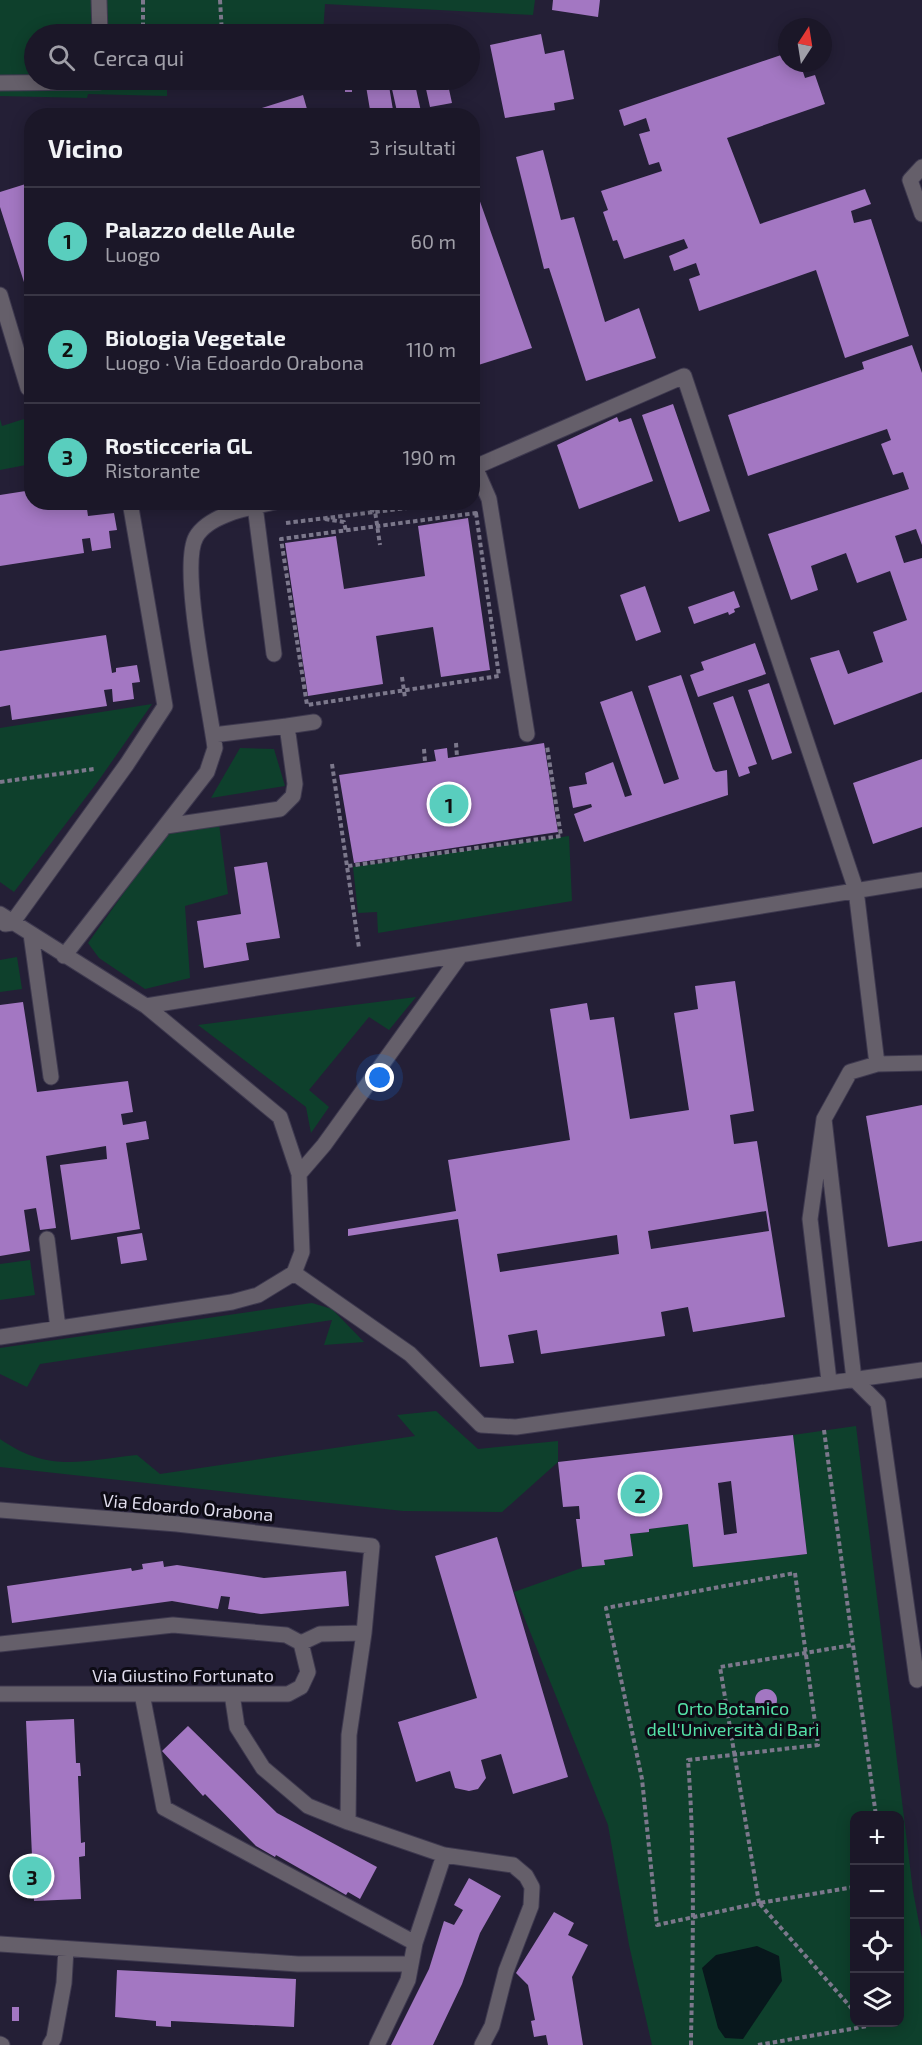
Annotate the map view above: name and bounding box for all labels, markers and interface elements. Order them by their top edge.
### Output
north arrow [778,18,832,72]
search box [24,24,480,90]
icon: search [45,41,78,74]
text: Cerca qui [93,44,184,70]
text: Vicino [48,132,123,163]
text: 3 risultati [369,135,456,159]
text: Palazzo delle Aule [105,216,295,242]
text: 1 [63,229,72,253]
text: 60 m [411,229,456,253]
text: Luogo [105,242,160,266]
text: Biologia Vegetale [105,324,286,350]
text: 2 [62,337,73,361]
text: 110 m [406,337,456,361]
text: Luogo · Via Edoardo Orabona [105,350,364,374]
text: Rosticceria GL [105,432,252,458]
text: 3 [62,445,73,469]
text: 190 m [403,445,456,469]
text: Ristorante [105,458,200,482]
pin: 1 [430,782,468,826]
your location [365,1063,394,1092]
pin: 2 [620,1472,660,1516]
street label: Via Edoardo Orabona [102,1489,274,1525]
street label: Via Giustino Fortunato [92,1664,274,1686]
park label: Orto Botanico dell'Università di Bari [646,1697,820,1740]
map controls [850,1811,904,2027]
button: + [850,1811,904,1865]
pin: 3 [12,1854,51,1898]
button: − [850,1865,904,1919]
button: locate [850,1919,904,1973]
button: layers [850,1973,904,2027]

